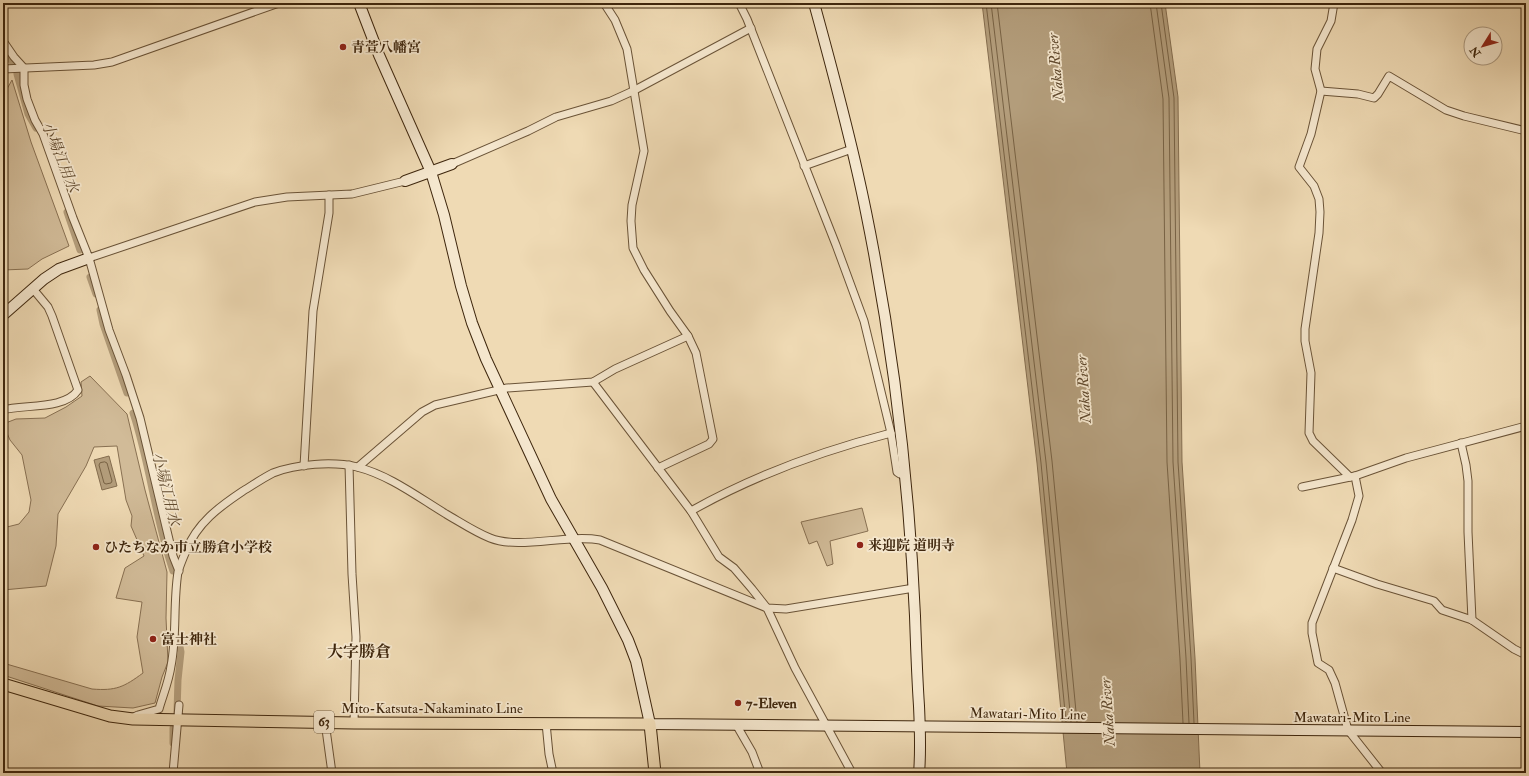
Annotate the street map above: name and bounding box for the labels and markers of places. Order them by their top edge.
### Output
place label: 青萱八幡宮 [351,39,421,56]
marker: 青萱八幡宮 [338,42,348,52]
place label: 来迎院 道明寺 [868,537,955,554]
place label: ひたちなか市立勝倉小学校 [104,539,272,556]
marker: 来迎院 道明寺 [855,540,865,550]
marker: ひたちなか市立勝倉小学校 [91,542,101,552]
place label: 富士神社 [161,631,217,648]
marker: 富士神社 [148,634,158,644]
place label: 7-Eleven [746,695,798,712]
marker: 7-Eleven [733,698,743,708]

